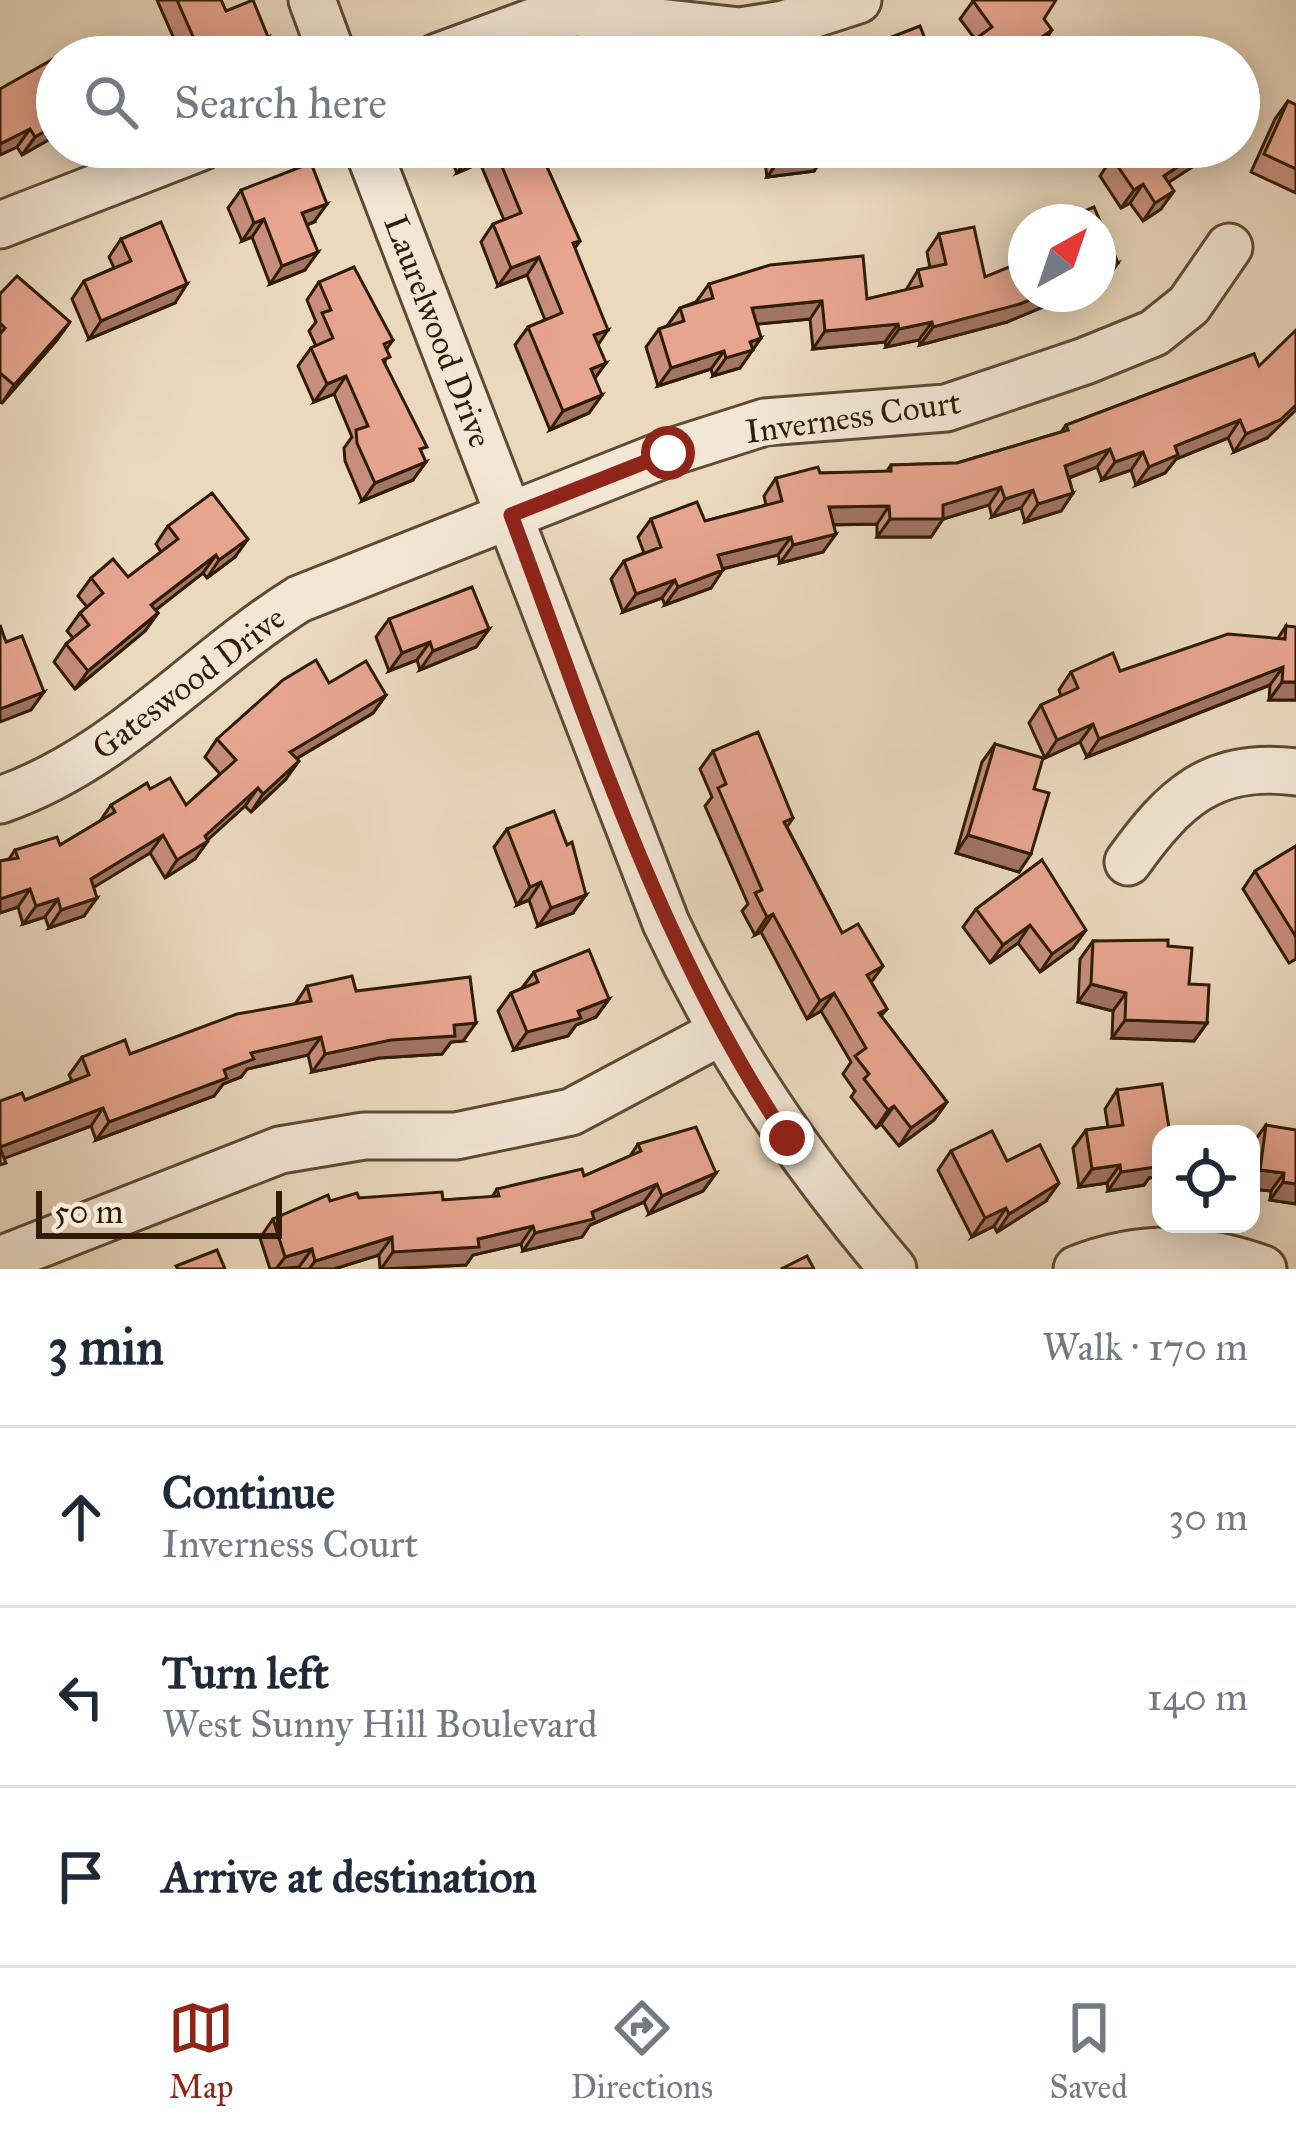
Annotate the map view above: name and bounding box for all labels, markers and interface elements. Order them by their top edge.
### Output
search box [36,36,1260,168]
icon: search [78,69,144,135]
text: Search here [174,75,387,130]
north arrow [1008,204,1116,312]
street label: Laurelwood Drive [375,210,501,453]
street label: Inverness Court [743,382,964,452]
route start [641,426,695,480]
street label: Gateswood Drive [84,597,293,768]
route end [760,1111,814,1165]
map controls [1152,1125,1260,1233]
button: locate [1152,1125,1260,1233]
scale bar [36,1185,282,1238]
text: 50 m [54,1192,123,1232]
text: 3 min [48,1316,164,1378]
text: Walk · 170 m [1042,1323,1248,1371]
text: Continue [162,1465,335,1520]
icon: ahead [48,1484,114,1550]
text: 30 m [1169,1493,1248,1541]
text: Inverness Court [162,1520,418,1568]
text: Turn left [162,1645,329,1700]
icon: left [48,1664,114,1730]
text: 140 m [1147,1673,1248,1721]
text: West Sunny Hill Boulevard [162,1700,598,1748]
icon: arrive [48,1844,114,1910]
text: Arrive at destination [162,1849,537,1904]
tab: Map [168,1995,234,2107]
tab: Directions [571,1995,713,2107]
tab: Saved [1049,1995,1128,2107]

